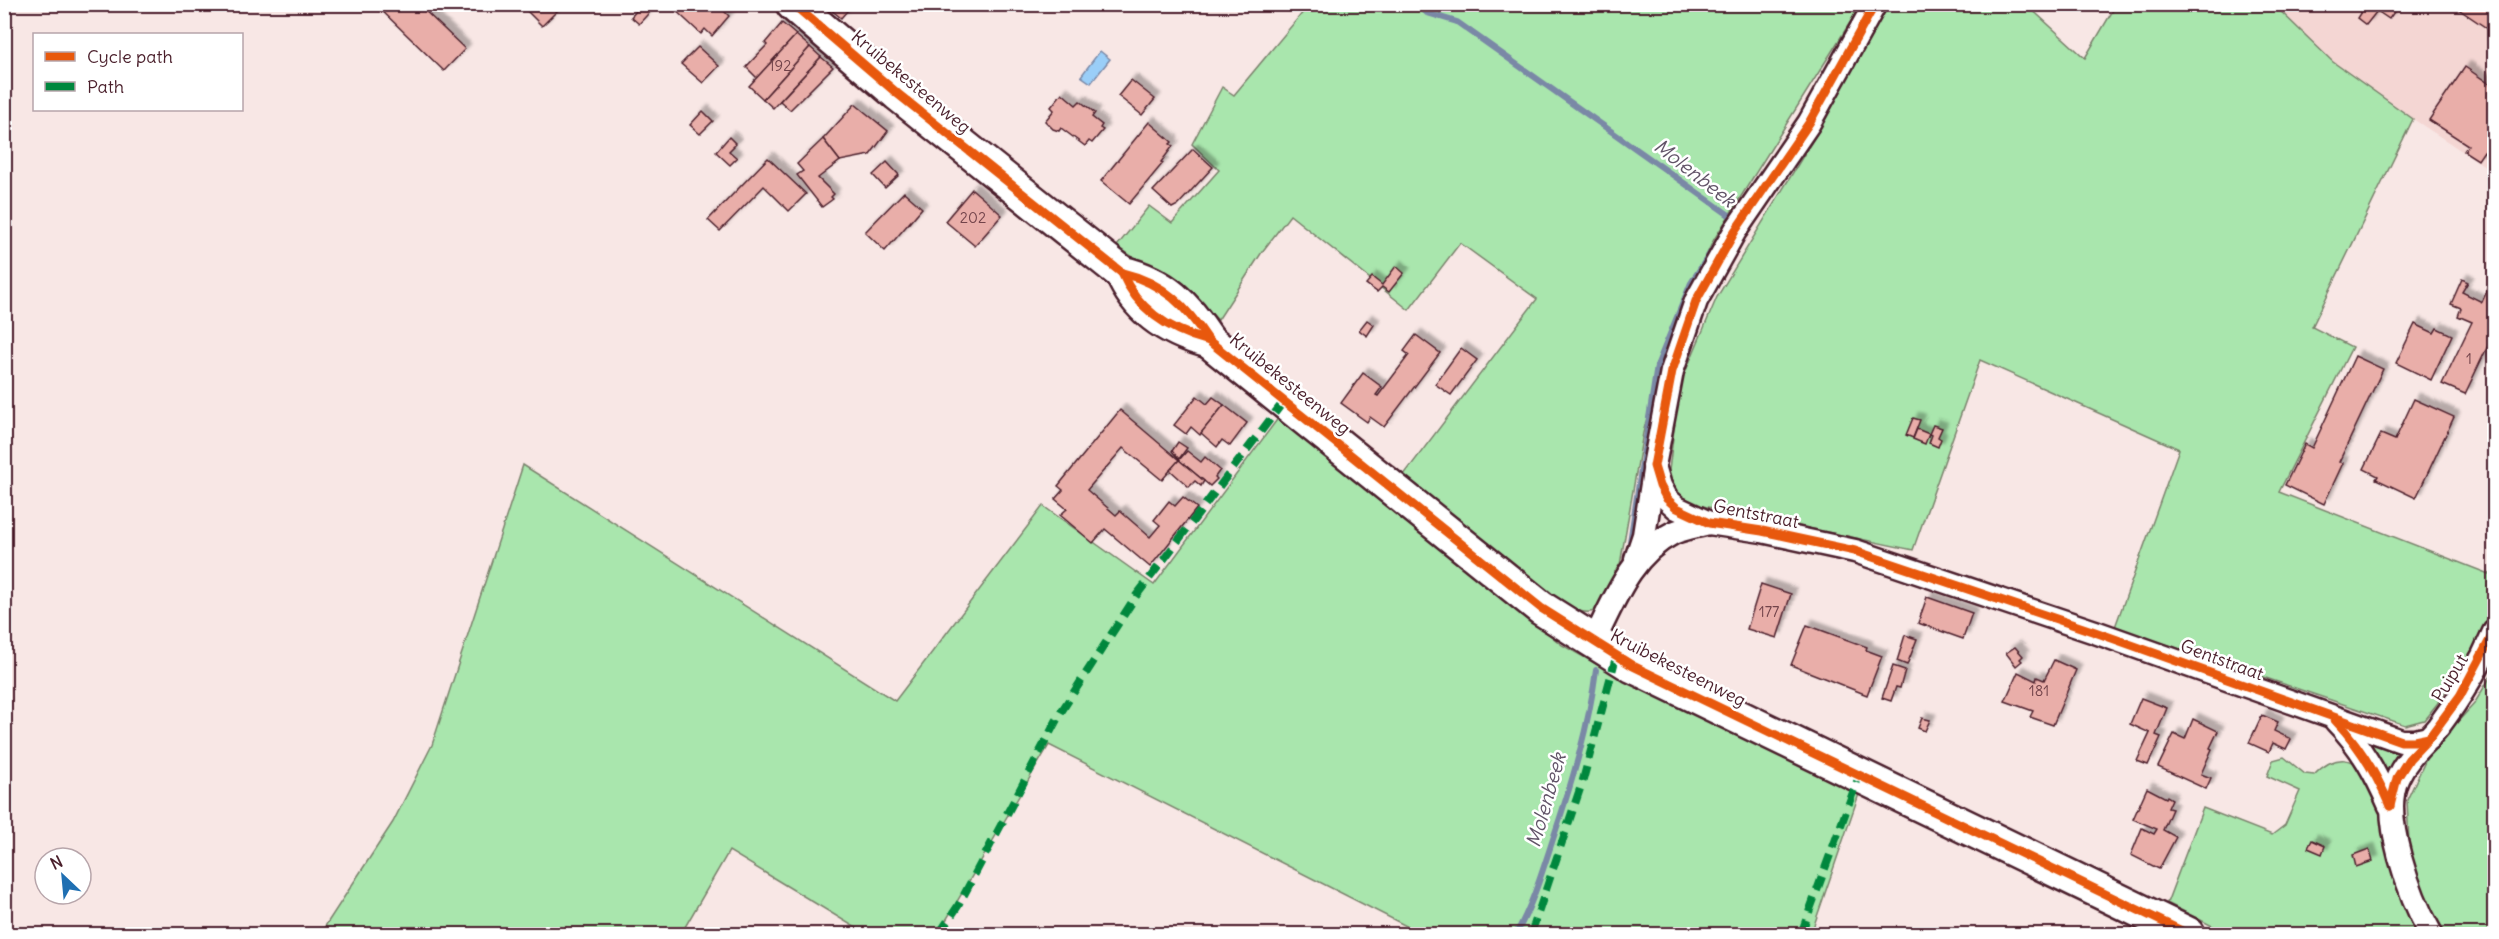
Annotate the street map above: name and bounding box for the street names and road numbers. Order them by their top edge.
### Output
street label: Kruibekesteenweg [847,25,976,138]
street label: Kruibekesteenweg [1225,328,1355,439]
street label: Gentstraat [1711,494,1801,533]
street label: Kruibekesteenweg [1607,623,1750,712]
street label: Gentstraat [2177,634,2267,685]
street label: Puiput [2426,649,2473,706]

